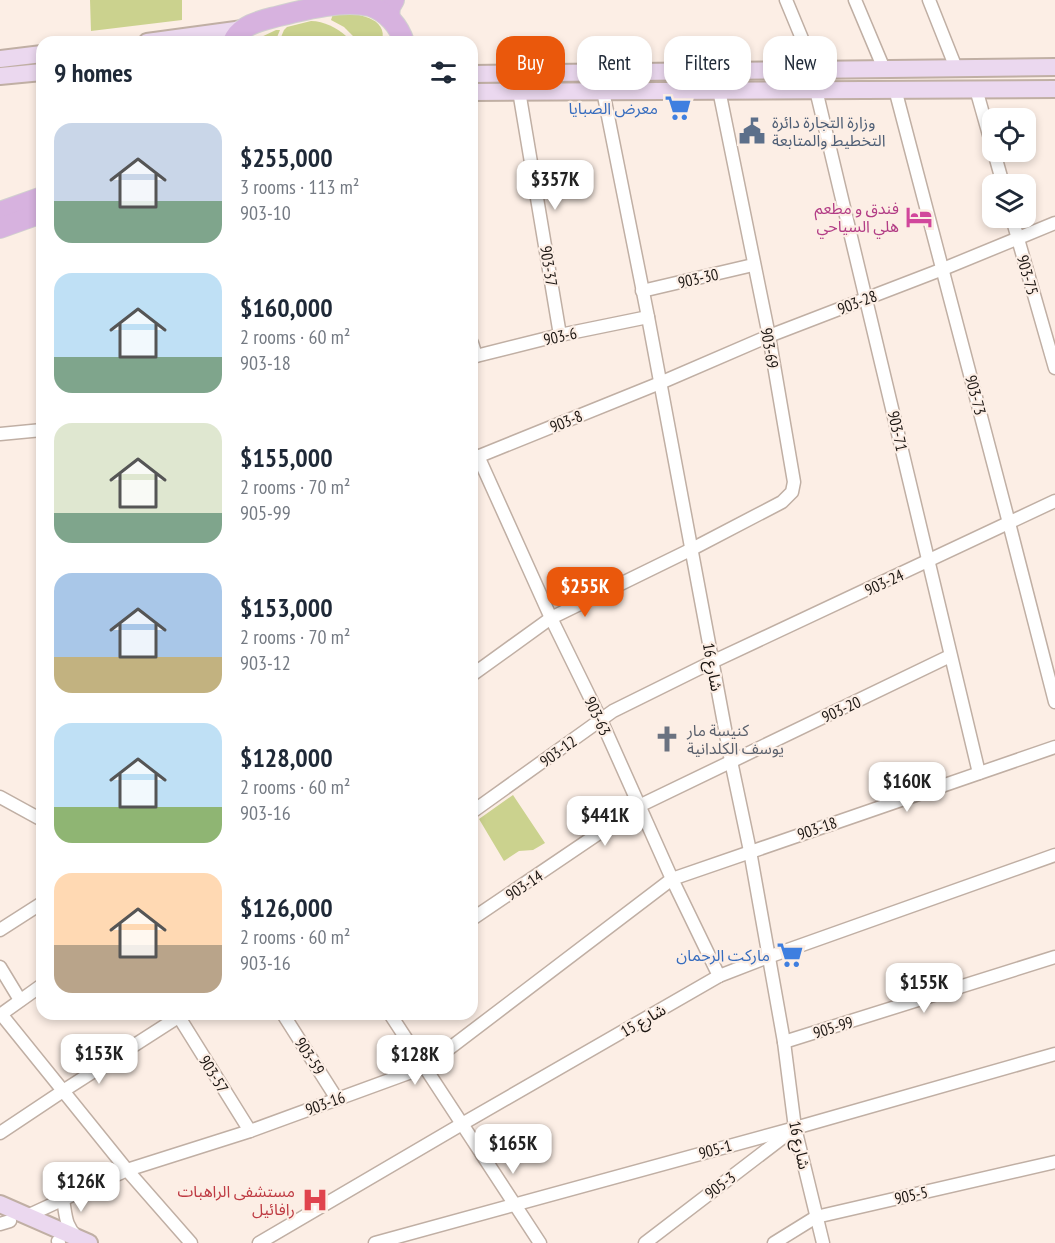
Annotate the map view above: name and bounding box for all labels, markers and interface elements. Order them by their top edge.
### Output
chip: Buy [496,36,565,90]
chip: Rent [577,36,652,90]
chip: Filters [664,36,751,90]
chip: New [763,36,837,90]
text: 9 homes [54,56,132,89]
icon: filters [427,56,460,89]
supermarket icon: معرض الصبايا [663,93,693,123]
place label: معرض الصبايا [568,98,658,118]
map controls [982,108,1036,228]
button: locate [982,108,1036,162]
place label: وزارة التجارة دائرة التخطيط والمتابعة [772,112,886,150]
public building icon: وزارة التجارة دائرة التخطيط والمتابعة [737,116,767,146]
text: $255,000 [240,141,333,174]
icon: home [102,147,174,219]
pin: $357K [513,160,597,211]
text: $357K [531,166,579,192]
text: 3 rooms · 113 m² [240,174,359,200]
button: layers [982,174,1036,228]
place label: فندق و مطعم هلي السياحي [814,198,899,239]
text: 903-10 [240,200,291,226]
hotel icon: فندق و مطعم هلي السياحي [904,202,934,232]
street label: 903-37 [536,244,562,288]
street label: 903-75 [1013,253,1043,297]
street label: 903-30 [676,264,720,292]
street label: 903-28 [834,285,880,319]
text: $160,000 [240,291,333,324]
icon: home [102,297,174,369]
street label: 903-6 [541,322,579,350]
text: 2 rooms · 60 m² [240,324,350,350]
street label: 903-69 [757,326,783,370]
text: 903-18 [240,350,291,376]
street label: 903-73 [961,373,991,417]
street label: 903-8 [547,405,585,437]
street label: 903-71 [884,409,912,453]
text: $155,000 [240,441,333,474]
icon: home [102,447,174,519]
text: 2 rooms · 70 m² [240,474,350,500]
text: 905-99 [240,500,291,526]
street label: 903-24 [861,564,907,600]
pin: $255K [543,567,627,618]
text: $255K [561,573,609,599]
text: $153,000 [240,591,333,624]
icon: home [102,597,174,669]
text: 2 rooms · 70 m² [240,624,350,650]
street label: شارع 16 [696,641,727,693]
text: 903-12 [240,650,291,676]
street label: 903-20 [818,691,864,727]
street label: 903-63 [580,693,616,739]
place label: كنيسة مار يوسف الكلدانية [686,720,784,758]
church icon: كنيسة مار يوسف الكلدانية [652,724,682,754]
street label: 903-12 [536,731,580,771]
text: $128,000 [240,741,333,774]
icon: home [102,747,174,819]
pin: $160K [865,762,949,813]
text: $160K [883,768,931,794]
text: 2 rooms · 60 m² [240,774,350,800]
pin: $441K [563,796,647,847]
text: 903-16 [240,800,291,826]
text: $441K [581,802,629,828]
street label: 903-18 [795,812,839,844]
street label: 903-14 [502,865,546,905]
text: $126,000 [240,891,333,924]
icon: home [102,897,174,969]
text: 2 rooms · 60 m² [240,924,350,950]
supermarket icon: ماركت الرحمان [775,940,805,970]
place label: ماركت الرحمان [676,945,770,965]
text: 903-16 [240,950,291,976]
pin: $155K [882,963,966,1014]
text: $155K [900,969,948,995]
street label: شارع 15 [617,999,671,1044]
street label: 905-99 [811,1011,855,1043]
pin: $153K [57,1034,141,1085]
street label: 903-59 [291,1034,329,1078]
pin: $128K [373,1035,457,1086]
text: $153K [75,1040,123,1066]
text: $128K [391,1041,439,1067]
street label: 903-57 [195,1051,233,1097]
street label: 903-16 [302,1087,348,1119]
street label: شارع 16 [782,1119,815,1172]
pin: $165K [471,1124,555,1175]
text: $165K [489,1130,537,1156]
street label: 905-1 [696,1135,734,1163]
pin: $126K [39,1162,123,1213]
street label: 905-3 [701,1167,739,1203]
text: $126K [57,1168,105,1194]
place label: مستشفى الراهبات رافائيل [177,1181,295,1219]
street label: 905-5 [892,1181,930,1209]
hospital icon: مستشفى الراهبات رافائيل [300,1185,330,1215]

